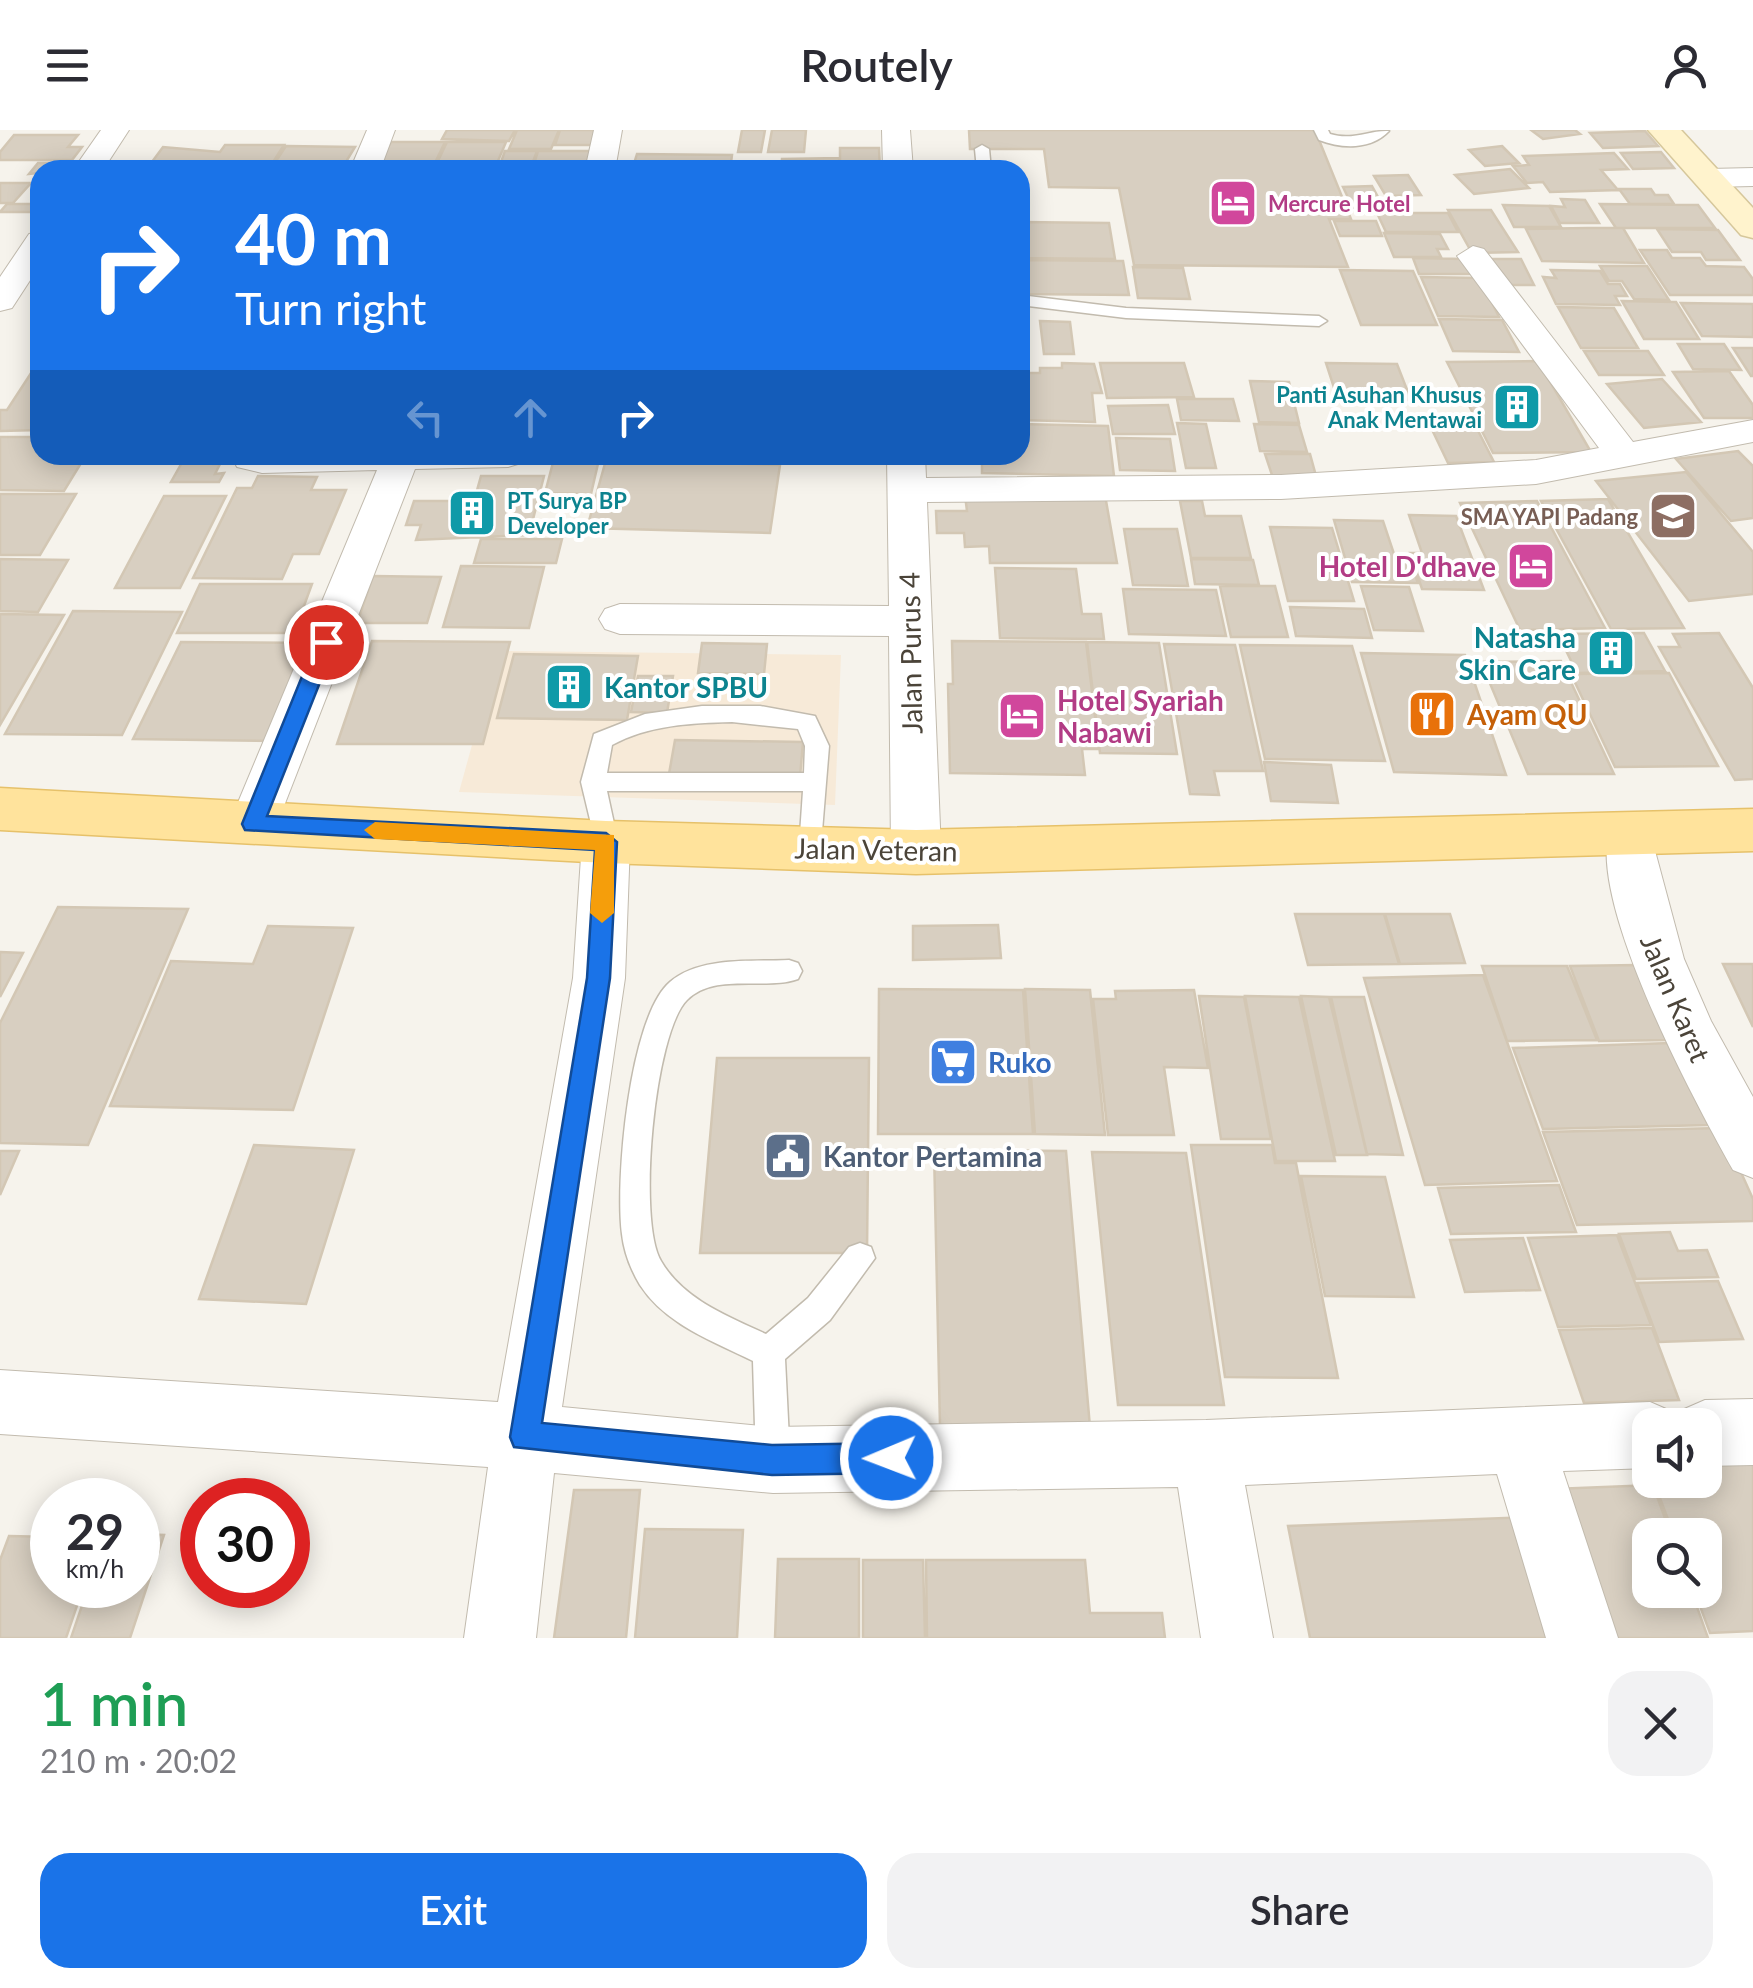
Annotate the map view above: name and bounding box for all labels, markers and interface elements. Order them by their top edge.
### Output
icon: menu [40,38,95,93]
text: Routely [800,38,953,92]
icon: person [1658,38,1713,93]
hotel icon: Mercure Hotel [1207,177,1259,229]
place label: Mercure Hotel [1268,190,1410,217]
text: 40 m [235,196,392,280]
icon: right [70,200,200,330]
text: Turn right [235,281,426,335]
place label: Panti Asuhan Khusus Anak Mentawai [1276,381,1482,433]
building icon: Panti Asuhan Khusus Anak Mentawai [1491,381,1543,433]
icon: left [398,390,453,445]
icon: ahead [503,390,558,445]
icon: right [608,390,663,445]
building icon: PT Surya BP Developer [446,487,498,539]
place label: PT Surya BP Developer [507,487,627,539]
school or university icon: SMA YAPI Padang [1647,490,1699,542]
place label: SMA YAPI Padang [1461,503,1638,530]
hotel icon: Hotel D'dhave [1505,540,1557,592]
place label: Hotel D'dhave [1319,549,1496,583]
street label: Jalan Purus 4 [892,572,928,734]
pin [284,600,369,685]
icon: arrive [299,615,354,670]
place label: Natasha Skin Care [1458,620,1576,686]
building icon: Natasha Skin Care [1585,627,1637,679]
building icon: Kantor SPBU [543,661,595,713]
place label: Kantor SPBU [604,670,768,704]
place label: Hotel Syariah Nabawi [1057,683,1224,749]
restaurant icon: Ayam QU [1406,688,1458,740]
hotel icon: Hotel Syariah Nabawi [996,690,1048,742]
place label: Ayam QU [1466,697,1588,731]
street label: Jalan Veteran [794,831,958,867]
street label: Jalan Karet [1634,929,1718,1067]
supermarket icon: Ruko [927,1036,979,1088]
place label: Ruko [988,1045,1052,1079]
public building icon: Kantor Pertamina [762,1130,814,1182]
place label: Kantor Pertamina [823,1139,1042,1173]
position arrow [839,1406,943,1510]
map controls [1632,1408,1722,1608]
button: sound [1632,1408,1722,1498]
speed limit sign: 30 [180,1478,310,1608]
text: 29 [66,1501,124,1561]
button: search [1632,1518,1722,1608]
text: km/h [66,1553,124,1583]
text: 1 min [40,1667,188,1739]
button: close [1608,1671,1713,1776]
text: 210 m · 20:02 [40,1741,237,1780]
button: Exit [40,1853,867,1968]
button: Share [887,1853,1713,1968]

